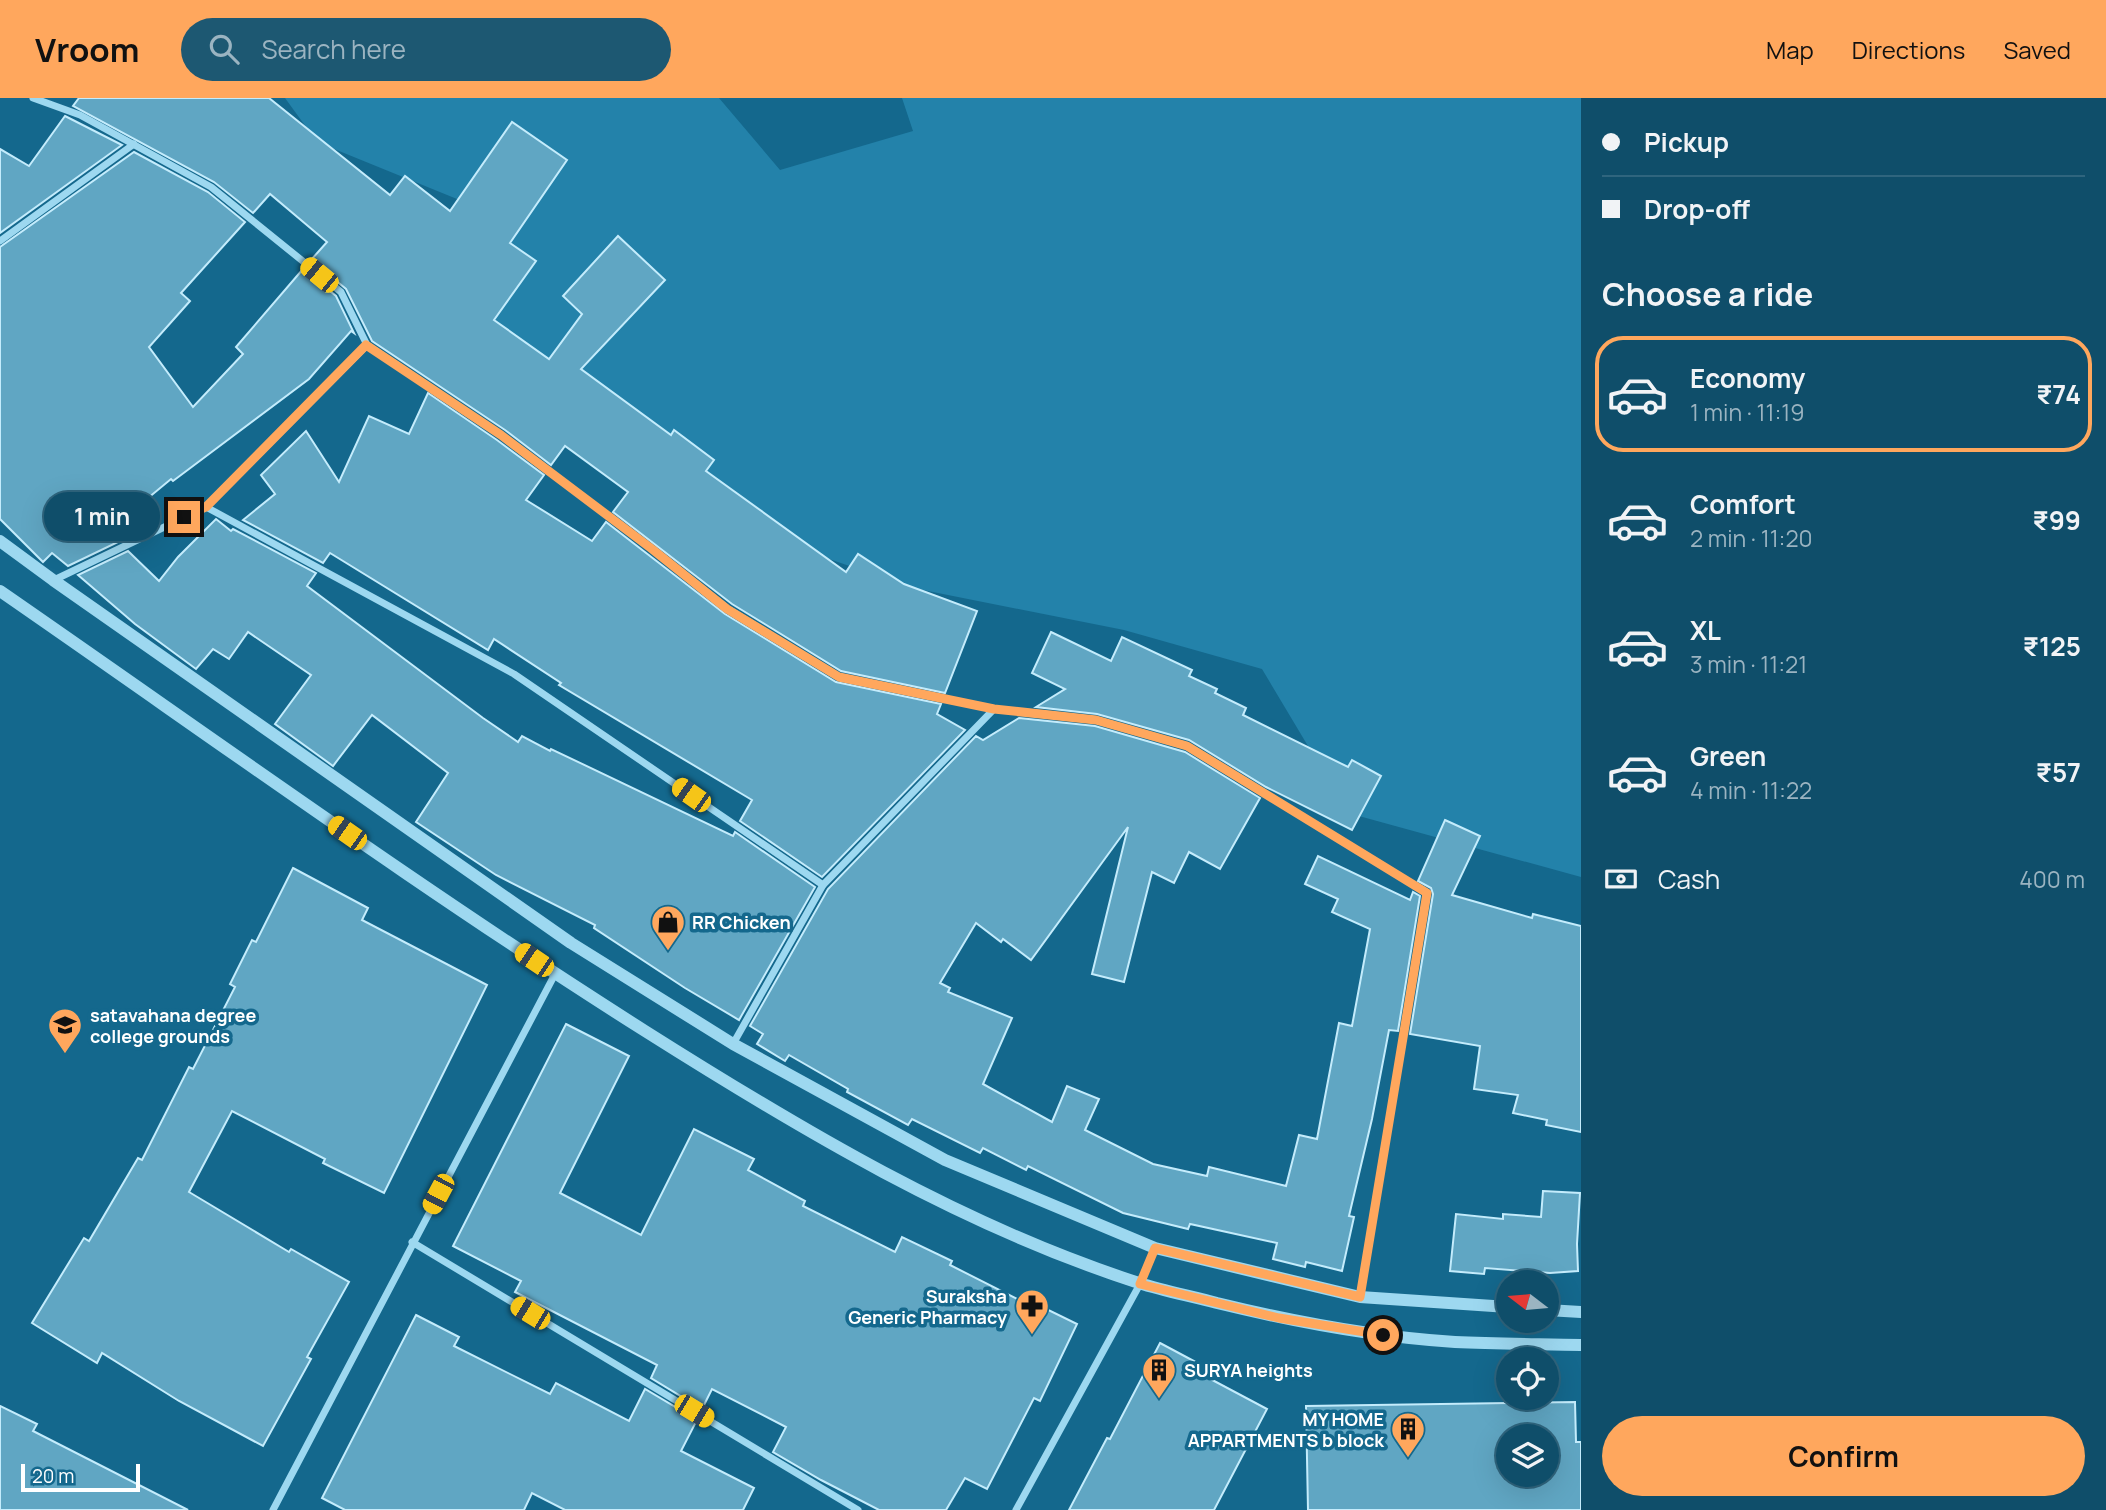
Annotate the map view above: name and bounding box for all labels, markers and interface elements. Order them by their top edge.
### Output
search box [181,18,671,81]
text: Vroom [35,27,139,72]
icon: search [205,30,243,68]
text: Search here [261,31,406,67]
text: Map [1766,33,1814,66]
text: Directions [1852,33,1965,66]
text: Saved [2003,33,2071,66]
text: Pickup [1644,124,1729,160]
text: Drop-off [1644,191,1750,227]
car [297,254,342,296]
text: Choose a ride [1602,272,1813,316]
text: Economy [1690,360,1805,396]
icon: car [1606,363,1669,426]
text: ₹74 [2036,376,2081,412]
text: 1 min · 11:19 [1690,396,1805,428]
text: Comfort [1690,486,1796,522]
icon: car [1606,489,1669,552]
callout: 1 min [44,492,160,542]
text: 1 min [74,500,130,532]
route end [168,501,200,533]
text: ₹99 [2033,502,2081,538]
text: 2 min · 11:20 [1690,522,1813,554]
text: XL [1690,612,1721,648]
icon: car [1606,615,1669,678]
text: ₹125 [2023,628,2081,664]
text: 3 min · 11:21 [1690,648,1807,680]
text: Green [1690,738,1766,774]
icon: car [1606,741,1669,804]
text: ₹57 [2036,754,2081,790]
car [668,774,715,816]
text: 4 min · 11:22 [1690,774,1812,806]
car [324,812,371,854]
icon: cash [1602,860,1640,898]
text: Cash [1658,861,1720,897]
text: 400 m [2019,863,2085,895]
shop icon: RR Chicken [649,903,687,952]
place label: RR Chicken [692,910,791,934]
car [511,940,558,980]
place label: satavahana degree college grounds [90,1003,256,1048]
school or university icon: satavahana degree college grounds [46,1006,84,1055]
car [419,1171,458,1217]
north arrow [1496,1270,1559,1334]
map controls [1496,1270,1559,1487]
place label: Suraksha Generic Pharmacy [848,1284,1007,1329]
pharmacy icon: Suraksha Generic Pharmacy [1013,1287,1051,1336]
car [507,1293,554,1333]
route start [1367,1319,1399,1351]
button: locate [1496,1347,1559,1410]
building icon: SURYA heights [1140,1351,1178,1400]
place label: SURYA heights [1184,1358,1313,1382]
car [671,1391,718,1431]
place label: MY HOME APPARTMENTS b block [1188,1407,1385,1452]
building icon: MY HOME APPARTMENTS b block [1389,1410,1427,1459]
button: Confirm [1602,1416,2085,1496]
button: layers [1496,1424,1559,1487]
scale bar [21,1461,140,1493]
text: 20 m [32,1463,74,1489]

